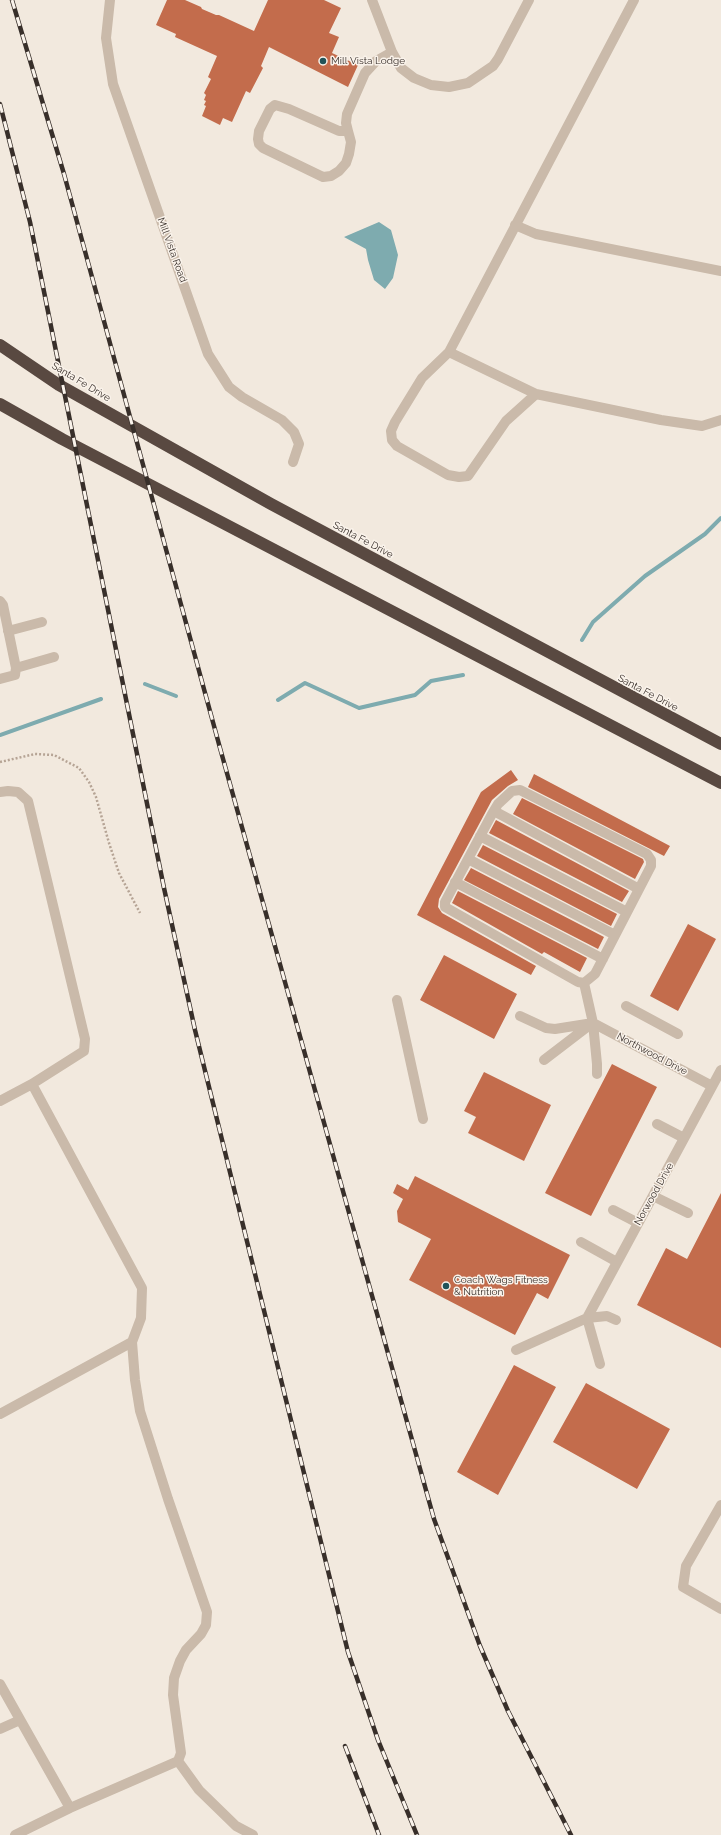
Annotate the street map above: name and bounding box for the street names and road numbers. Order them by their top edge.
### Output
street label: Mill Vista Road [155,216,189,284]
street label: Santa Fe Drive [49,360,113,404]
street label: Santa Fe Drive [331,519,395,561]
street label: Santa Fe Drive [616,672,680,714]
street label: Northwood Drive [614,1030,690,1078]
street label: Norwood Drive [632,1161,676,1227]

